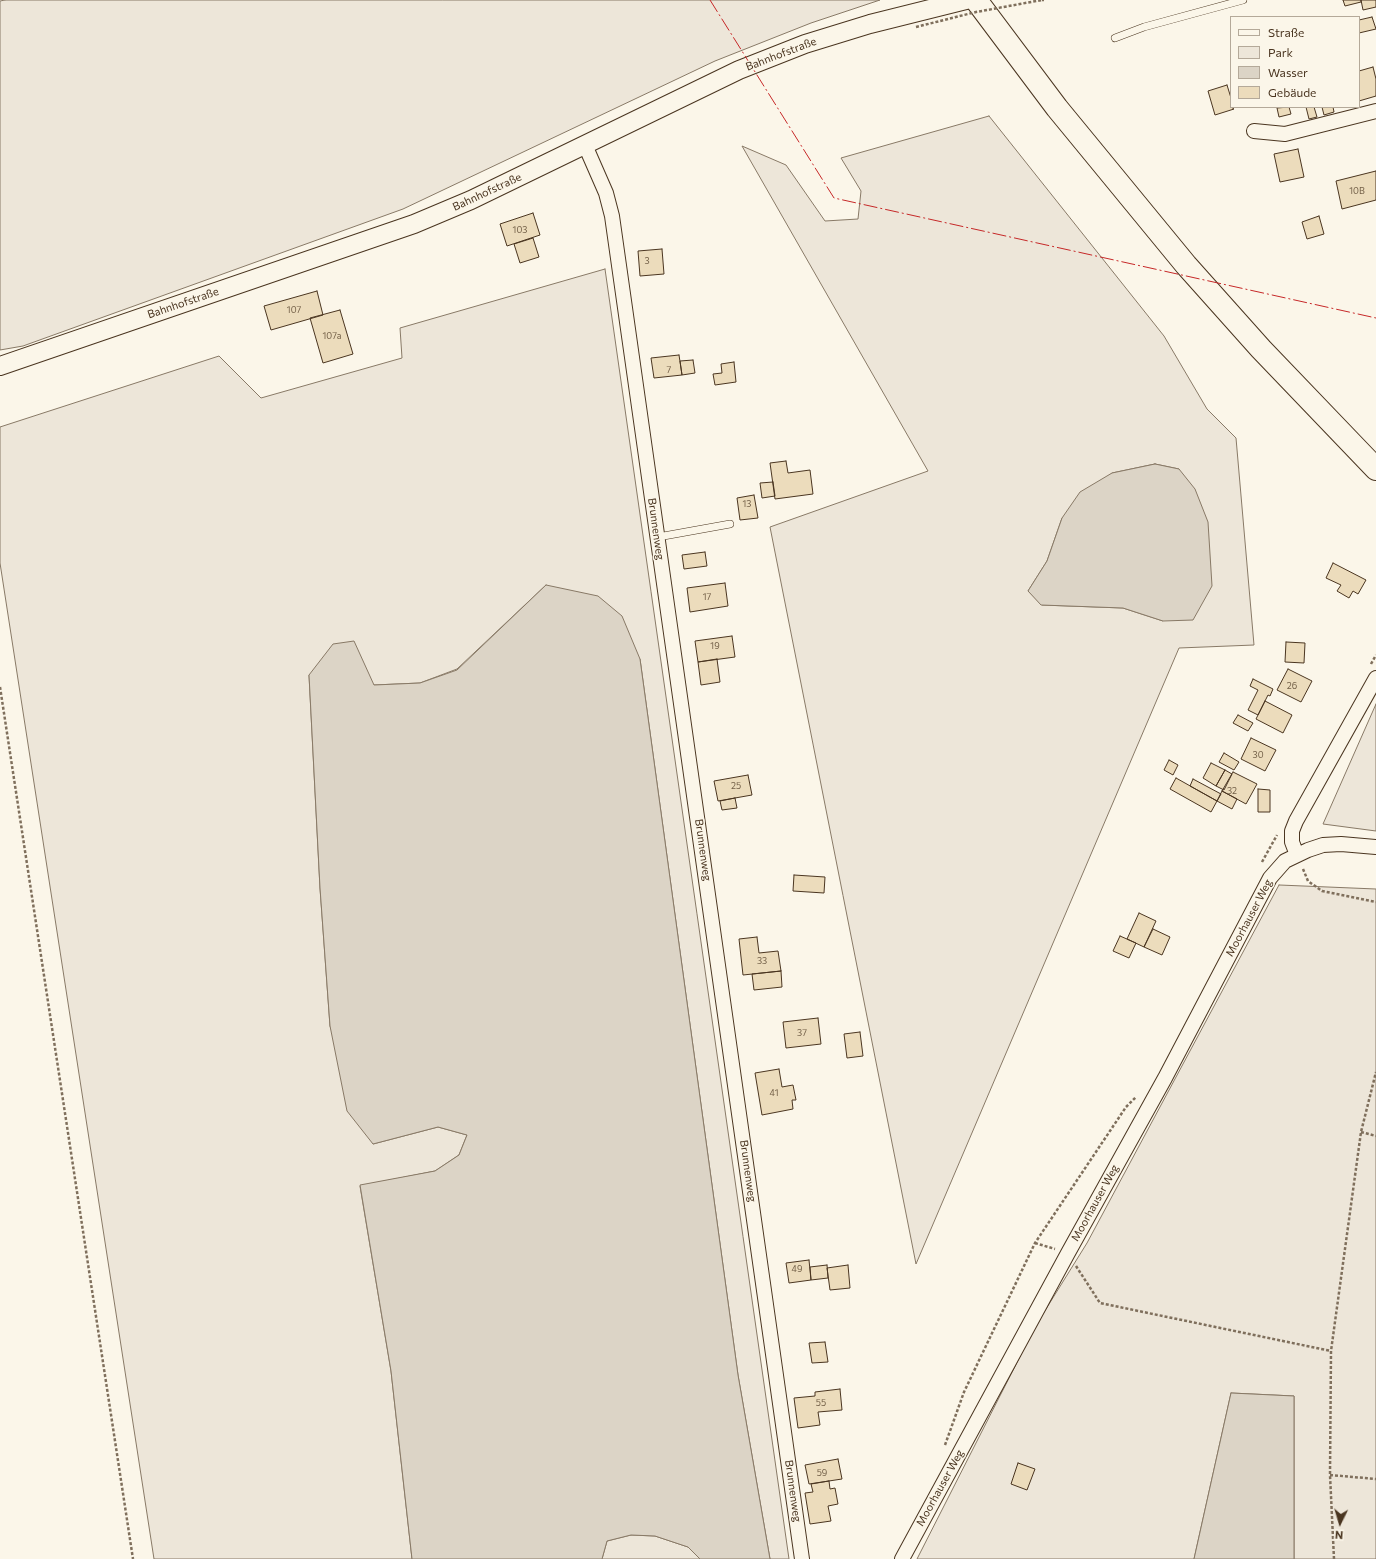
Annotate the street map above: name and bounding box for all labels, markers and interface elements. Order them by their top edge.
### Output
legend [1230,16,1360,108]
text: Straße [1268,25,1304,39]
street label: Bahnhofstraße [744,35,818,73]
text: Park [1268,45,1293,59]
text: Wasser [1268,65,1308,79]
text: Gebäude [1268,85,1316,99]
street label: Bahnhofstraße [450,170,524,214]
house number: 10B [1349,186,1365,196]
house number: 103 [513,225,527,235]
house number: 3 [644,256,650,266]
street label: Bahnhofstraße [146,285,220,321]
house number: 107 [287,305,301,315]
house number: 107a [323,331,341,341]
house number: 7 [667,365,671,375]
street label: Brunnenweg [645,497,667,561]
house number: 13 [743,499,751,509]
house number: 17 [703,592,711,602]
house number: 19 [710,641,720,651]
house number: 26 [1287,681,1297,691]
house number: 30 [1252,750,1264,760]
house number: 25 [731,781,741,791]
house number: 32 [1227,786,1237,796]
street label: Brunnenweg [692,818,714,882]
street label: Moorhauser Weg [1223,877,1275,959]
house number: 33 [757,956,767,966]
house number: 37 [797,1028,807,1038]
house number: 41 [770,1088,778,1098]
street label: Brunnenweg [737,1139,759,1203]
street label: Moorhauser Weg [1068,1162,1122,1244]
house number: 49 [792,1264,802,1274]
house number: 55 [816,1398,826,1408]
street label: Moorhauser Weg [913,1447,967,1529]
street label: Brunnenweg [782,1459,804,1523]
house number: 59 [817,1468,827,1478]
north arrow [1320,1503,1360,1543]
text: N [1334,1529,1344,1542]

